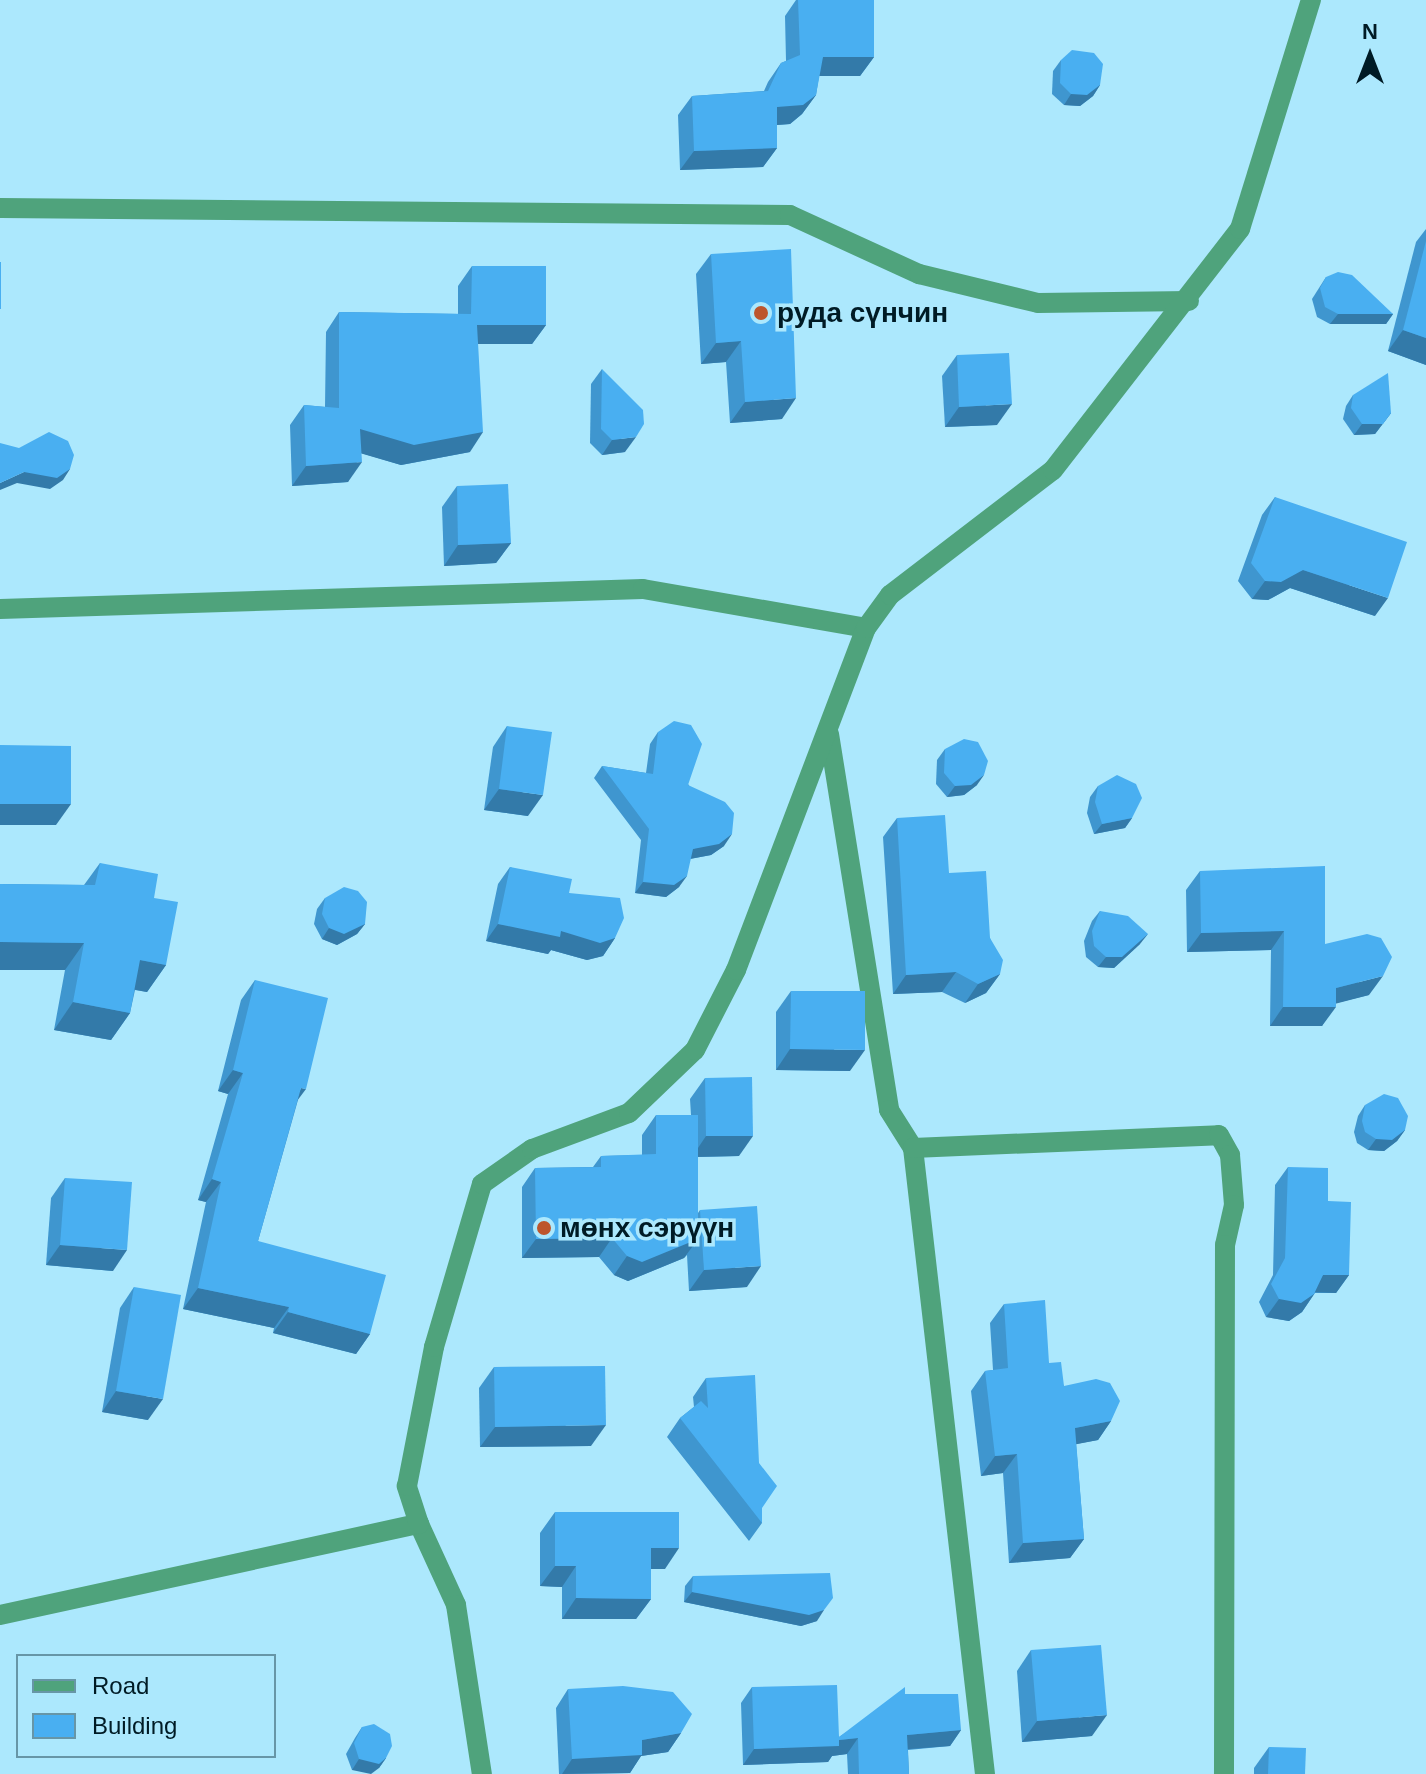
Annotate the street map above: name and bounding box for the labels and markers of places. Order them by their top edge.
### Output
place label: руда сүнчин [777,296,948,330]
marker: руда сүнчин [752,304,770,322]
place label: мөнх сэрүүн [560,1211,734,1245]
marker: мөнх сэрүүн [535,1219,553,1237]

